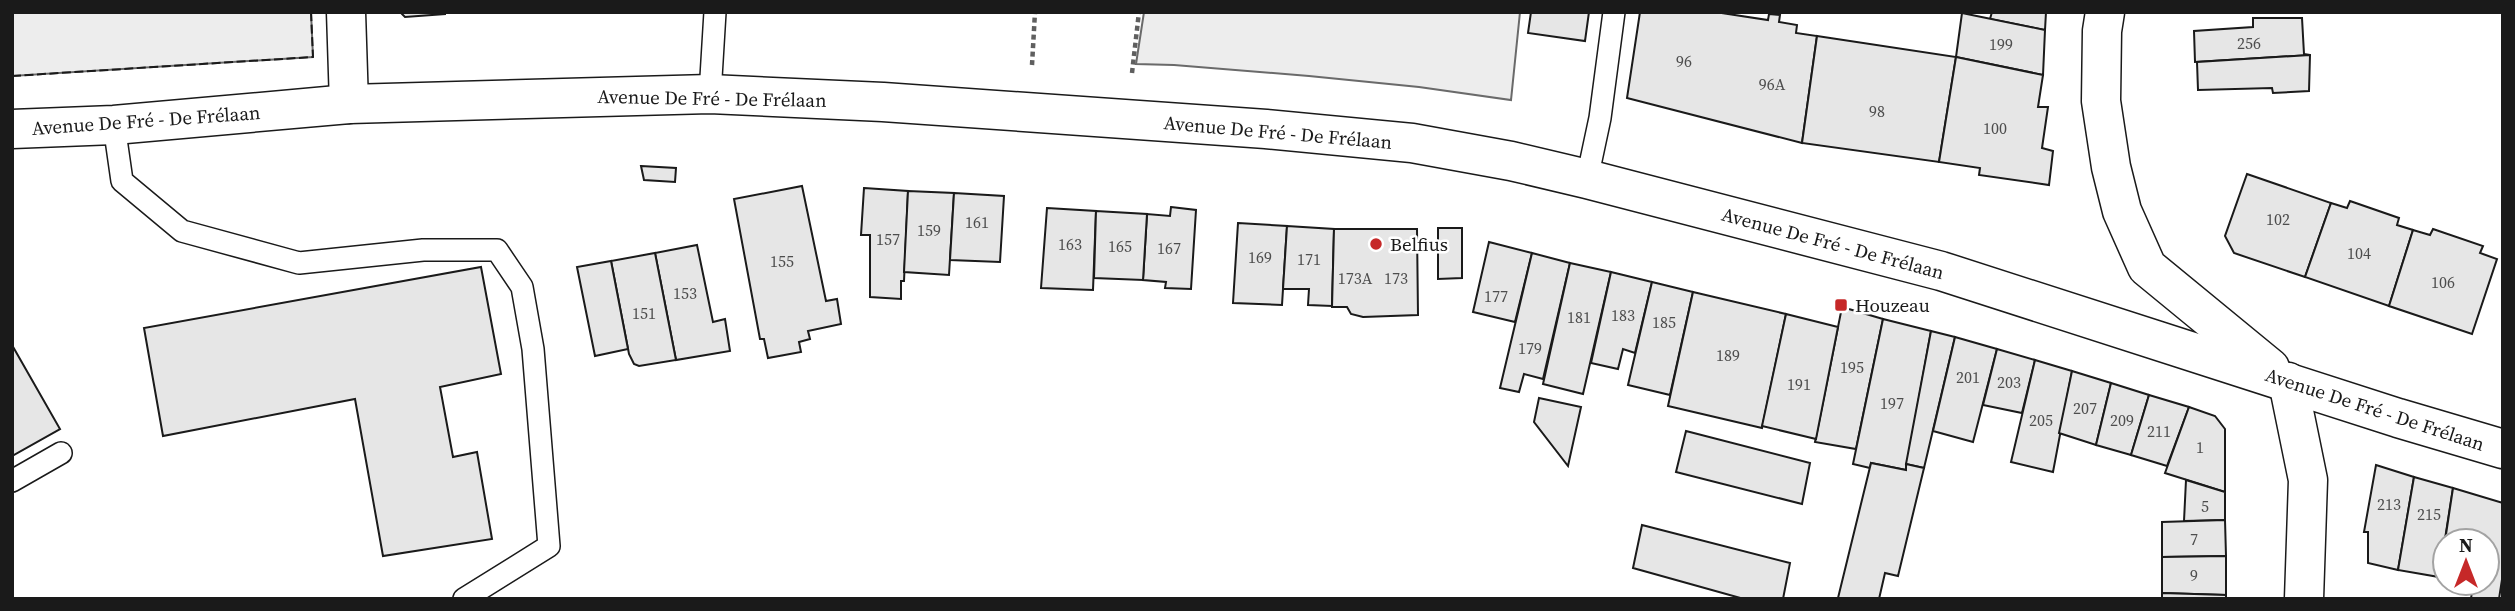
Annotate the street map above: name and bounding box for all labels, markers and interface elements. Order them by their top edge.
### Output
house number: 256 [2237,32,2261,54]
house number: 199 [1989,33,2013,55]
house number: 96 [1676,50,1692,72]
house number: 96A [1759,73,1786,95]
street label: Avenue De Fré - De Frélaan [597,83,827,113]
street label: Avenue De Fré - De Frélaan [31,99,261,141]
house number: 98 [1869,100,1885,122]
street label: Avenue De Fré - De Frélaan [1163,109,1393,155]
house number: 100 [1983,117,2007,139]
street label: Avenue De Fré - De Frélaan [1719,201,1947,285]
house number: 102 [2266,208,2290,230]
house number: 161 [965,211,989,233]
house number: 159 [917,219,941,241]
house number: 157 [876,228,900,250]
place label: Belfius [1390,231,1448,257]
house number: 163 [1058,233,1082,255]
house number: 165 [1108,235,1132,257]
marker: Belfius [1368,236,1384,252]
house number: 167 [1157,237,1181,259]
house number: 104 [2347,242,2371,264]
house number: 169 [1248,246,1272,268]
house number: 171 [1297,248,1321,270]
house number: 155 [770,250,794,272]
house number: 173A [1338,267,1373,289]
house number: 173 [1384,267,1408,289]
house number: 106 [2431,271,2455,293]
house number: 153 [673,282,697,304]
house number: 177 [1484,285,1508,307]
place label: Houzeau [1855,292,1930,318]
marker: Houzeau [1833,297,1849,313]
house number: 151 [632,302,656,324]
house number: 183 [1611,304,1635,326]
house number: 181 [1567,306,1591,328]
house number: 185 [1652,311,1676,333]
house number: 179 [1518,337,1542,359]
house number: 189 [1716,344,1740,366]
house number: 195 [1840,356,1864,378]
street label: Avenue De Fré - De Frélaan [2262,361,2488,457]
house number: 201 [1956,366,1980,388]
house number: 203 [1997,371,2021,393]
house number: 191 [1787,373,1811,395]
house number: 197 [1880,392,1904,414]
house number: 207 [2073,397,2097,419]
house number: 205 [2029,409,2053,431]
house number: 209 [2110,409,2134,431]
house number: 211 [2147,420,2171,442]
house number: 1 [2196,436,2204,458]
house number: 213 [2377,493,2401,515]
house number: 5 [2201,495,2209,517]
house number: 215 [2417,503,2441,525]
north arrow [2431,527,2501,597]
house number: 7 [2190,528,2198,550]
text: N [2459,532,2473,558]
house number: 9 [2190,564,2198,586]

